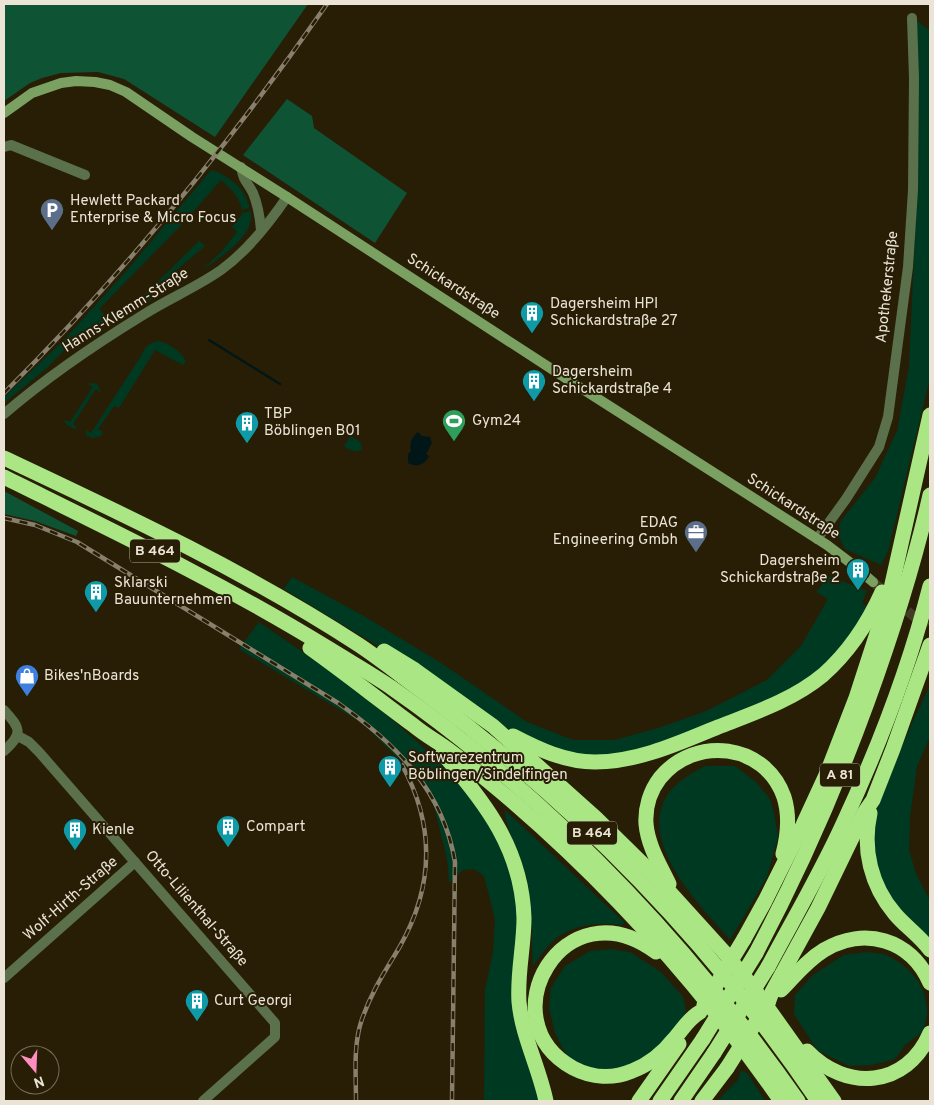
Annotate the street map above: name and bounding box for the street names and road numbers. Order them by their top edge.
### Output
street label: Apothekerstraße [873,230,903,344]
street label: Schickardstraße [403,250,503,324]
street label: Hanns-Klemm-Straße [59,264,193,358]
street label: Schickardstraße [743,470,843,544]
road number: B 464 [130,540,180,562]
road number: A 81 [820,764,860,786]
road number: B 464 [567,821,617,844]
street label: Otto-Lilienthal-Straße [140,847,252,971]
street label: Wolf-Hirth-Straße [20,853,122,945]

